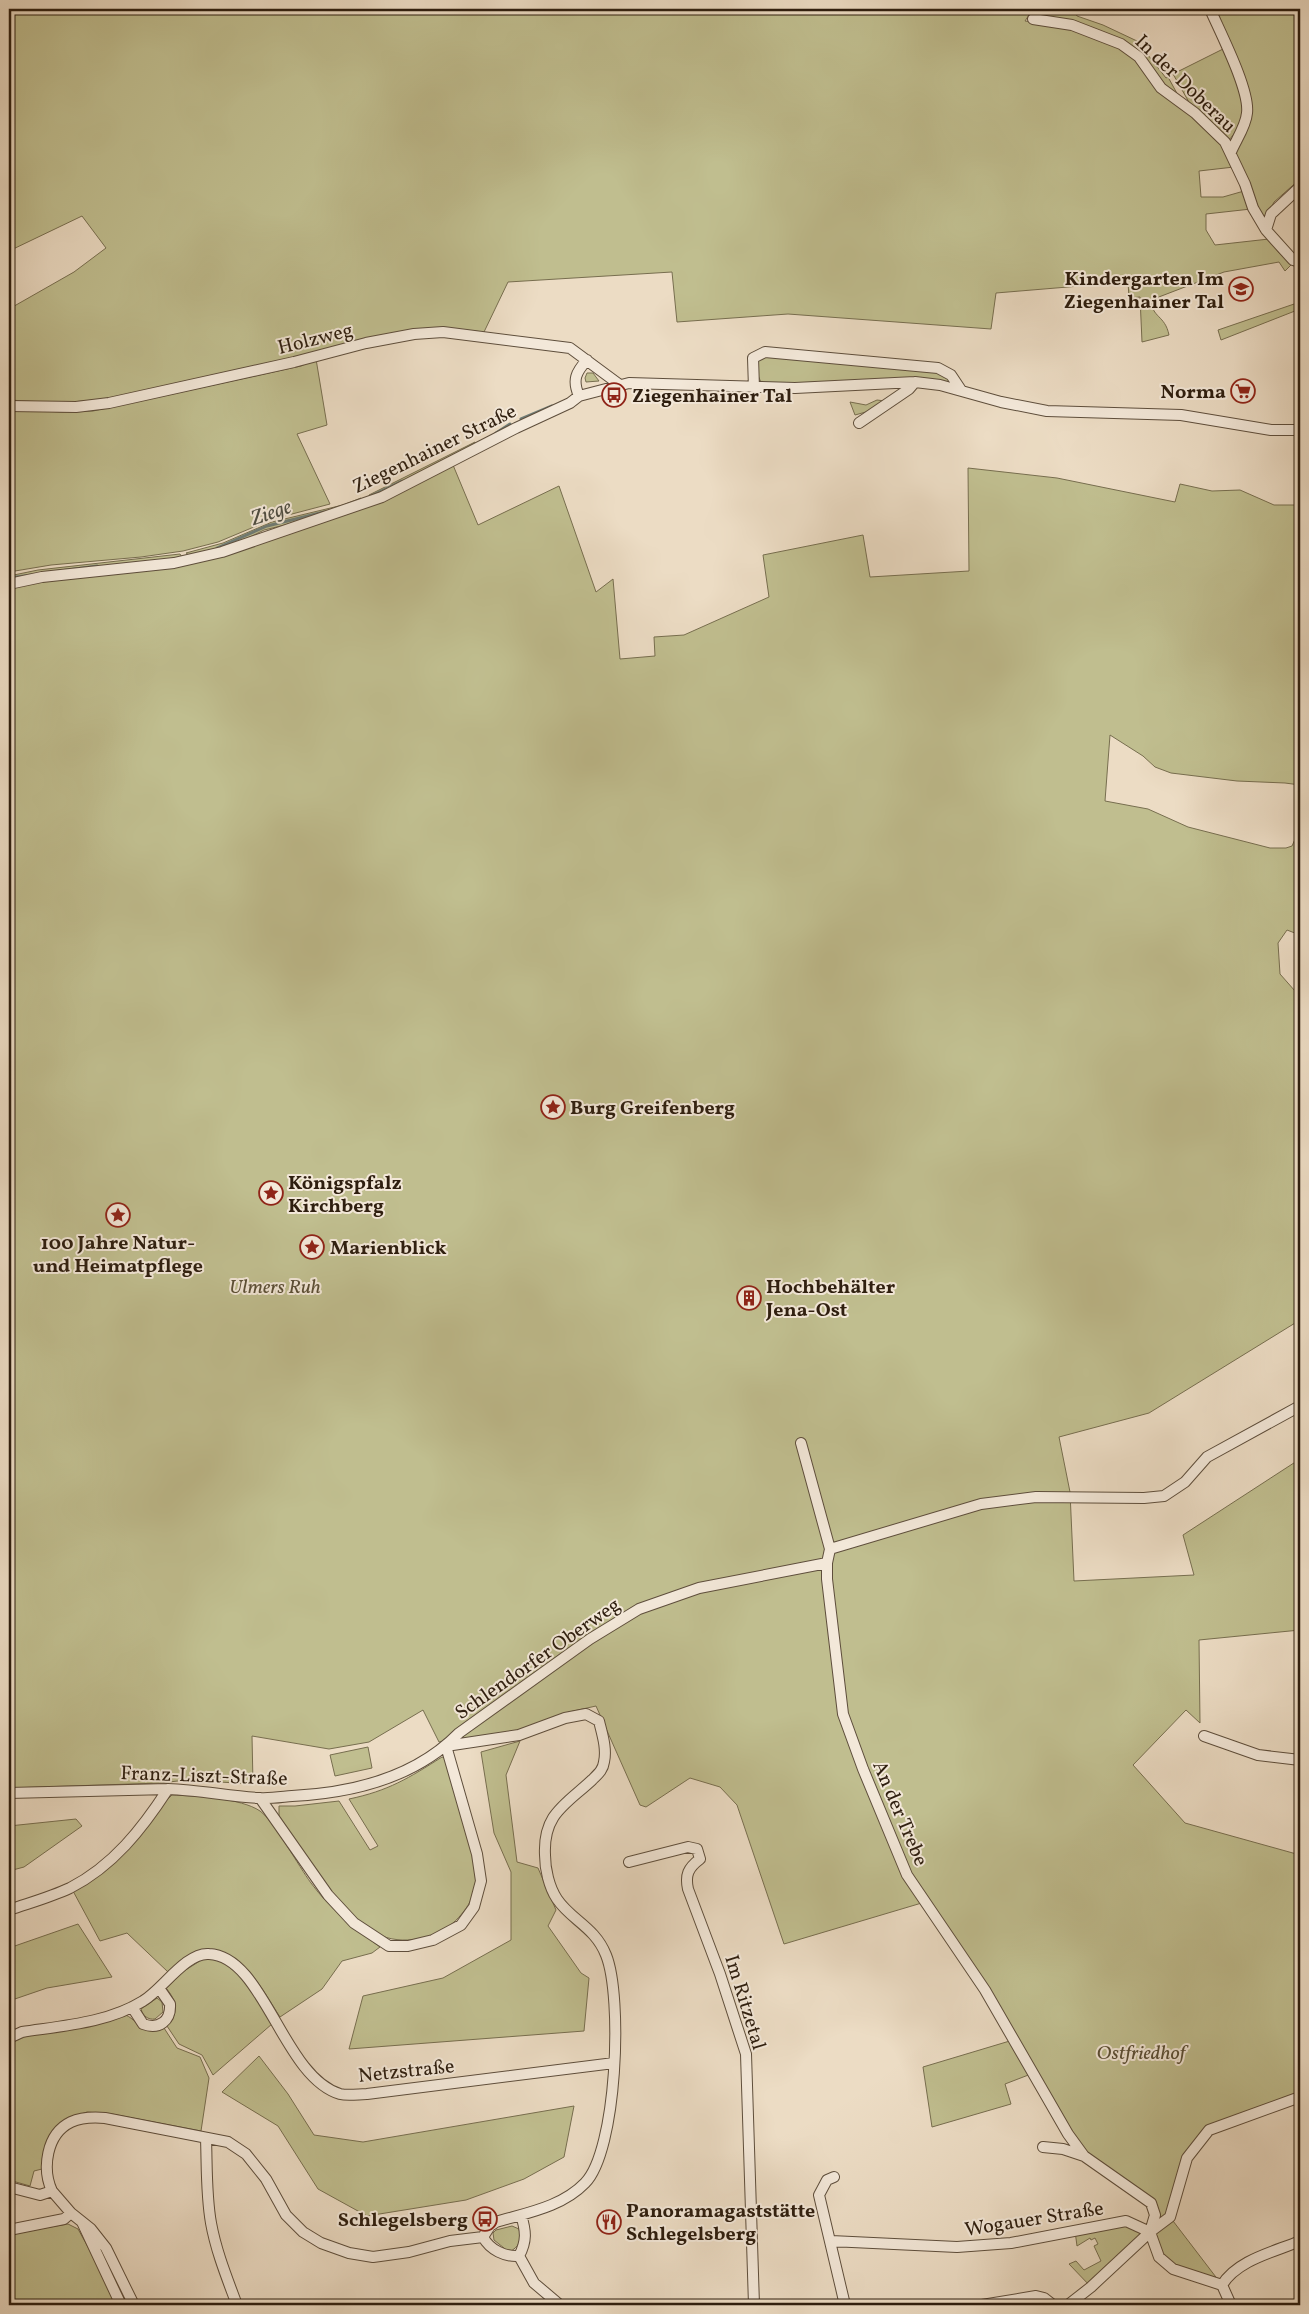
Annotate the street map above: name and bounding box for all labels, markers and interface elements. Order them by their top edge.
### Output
street label: In der Doberau [1128,29,1242,140]
place label: Kindergarten Im Ziegenhainer Tal [1064,266,1224,317]
school or university icon: Kindergarten Im Ziegenhainer Tal [1228,276,1254,302]
street label: Holzweg [275,317,356,363]
supermarket icon: Norma [1230,378,1256,404]
place label: Norma [1160,379,1226,407]
bus stop icon: Ziegenhainer Tal [601,382,627,408]
place label: Ziegenhainer Tal [632,383,792,411]
street label: Ziegenhainer Straße [348,398,522,502]
water label: Ziege [246,493,296,534]
place icon: Burg Greifenberg [540,1094,566,1120]
place label: Burg Greifenberg [570,1095,735,1123]
place label: Königspfalz Kirchberg [288,1170,402,1221]
place icon: Königspfalz Kirchberg [258,1180,284,1206]
place icon: 100 Jahre Natur- und Heimatpflege [105,1202,131,1228]
place label: 100 Jahre Natur- und Heimatpflege [33,1230,203,1281]
place icon: Marienblick [299,1234,325,1260]
place label: Marienblick [330,1235,447,1263]
park label: Ulmers Ruh [229,1274,321,1302]
place label: Hochbehälter Jena-Ost [765,1274,896,1325]
building icon: Hochbehälter Jena-Ost [736,1285,762,1311]
street label: Schlendorfer Oberweg [450,1592,627,1727]
street label: An der Trebe [864,1757,934,1871]
street label: Franz-Liszt-Straße [120,1760,288,1794]
street label: Im Ritzetal [716,1952,772,2054]
park label: Ostfriedhof [1097,2040,1190,2068]
street label: Netzstraße [357,2053,456,2091]
street label: Wogauer Straße [963,2195,1106,2245]
place label: Panoramagaststätte Schlegelsberg [626,2198,815,2249]
bus stop icon: Schlegelsberg [472,2206,498,2232]
place label: Schlegelsberg [338,2207,468,2235]
restaurant icon: Panoramagaststätte Schlegelsberg [596,2209,622,2235]

